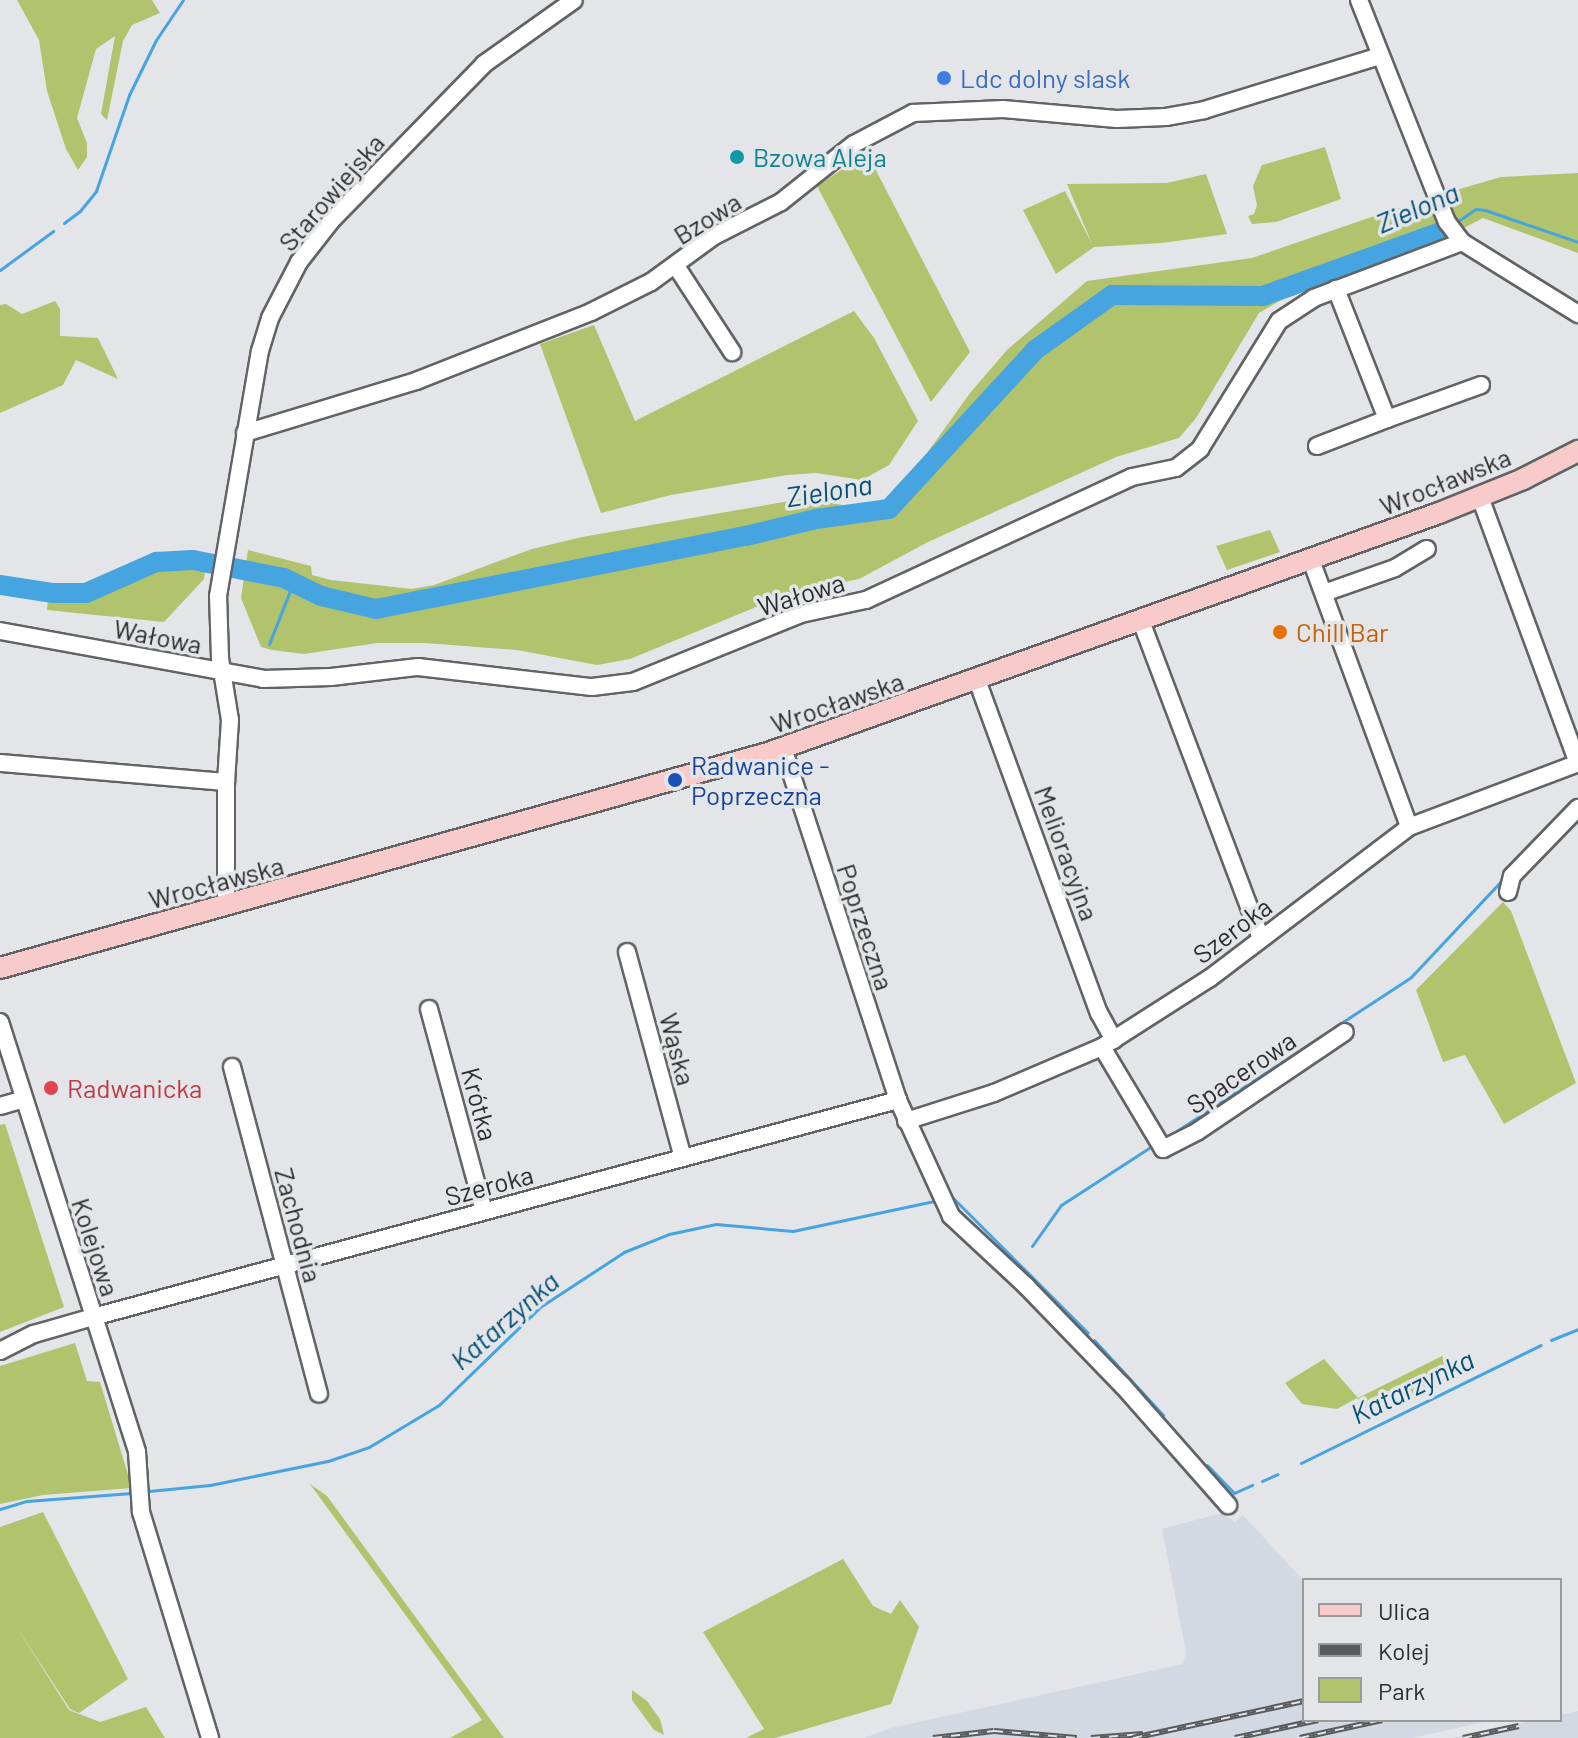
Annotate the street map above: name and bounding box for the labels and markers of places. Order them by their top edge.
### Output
place label: Ldc dolny slask [960,62,1130,94]
marker: Ldc dolny slask [935,69,953,87]
place label: Bzowa Aleja [753,141,887,173]
marker: Bzowa Aleja [728,148,746,166]
place label: Chill Bar [1296,616,1388,648]
marker: Chill Bar [1271,623,1289,641]
place label: Radwanice - Poprzeczna [691,749,830,810]
marker: Radwanice - Poprzeczna [666,771,684,789]
place label: Radwanicka [67,1072,202,1104]
marker: Radwanicka [42,1079,60,1097]

